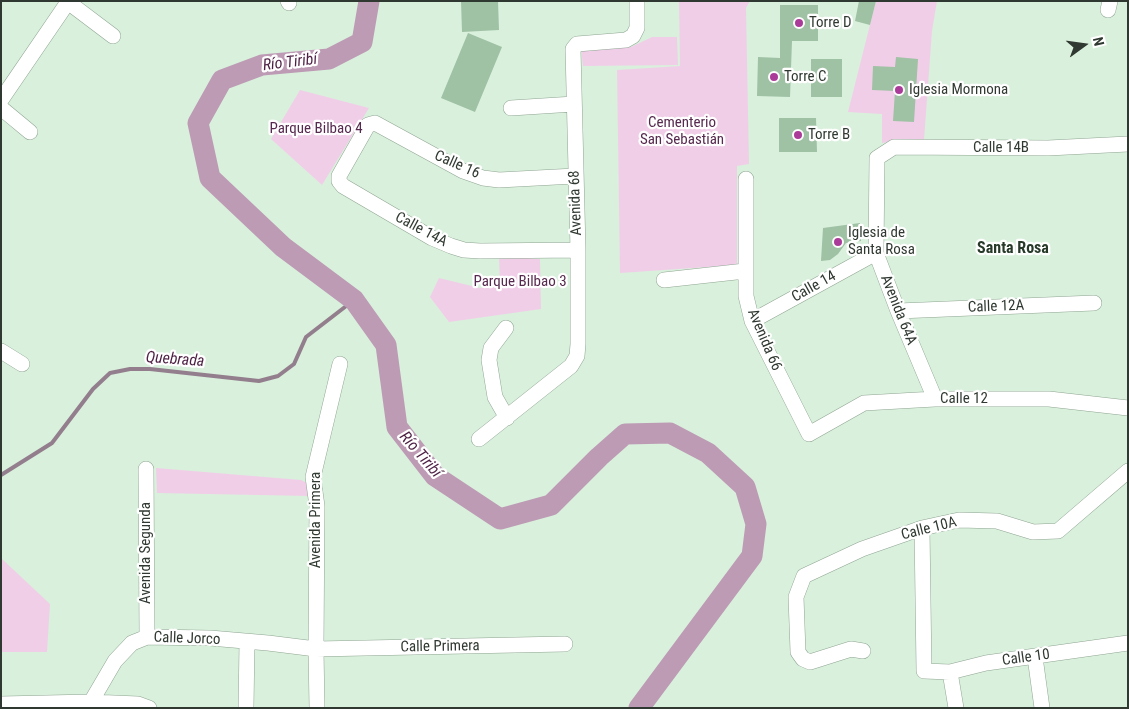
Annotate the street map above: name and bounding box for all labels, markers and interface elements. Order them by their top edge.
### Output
place label: Torre D [809,14,852,32]
marker: Torre D [793,17,805,29]
north arrow [1059,20,1109,70]
text: N [1090,35,1107,47]
water label: Río Tiribí [262,50,318,76]
place label: Torre C [784,68,827,86]
marker: Torre C [768,71,780,83]
place label: Iglesia Mormona [909,81,1008,99]
marker: Iglesia Mormona [893,84,905,96]
park label: Cementerio San Sebastián [640,114,724,149]
park label: Parque Bilbao 4 [269,120,363,138]
place label: Torre B [808,126,850,144]
marker: Torre B [792,129,804,141]
street label: Calle 14B [973,139,1029,157]
street label: Calle 16 [431,147,483,183]
street label: Avenida 68 [566,170,586,236]
street label: Calle 14A [392,209,450,251]
place label: Iglesia de Santa Rosa [848,224,915,259]
marker: Iglesia de Santa Rosa [832,236,844,248]
district label: Santa Rosa [977,239,1049,259]
street label: Calle 14 [789,268,839,306]
street label: Avenida 64A [876,272,920,348]
park label: Parque Bilbao 3 [473,273,567,291]
street label: Calle 12A [967,297,1025,317]
street label: Avenida 66 [743,306,785,374]
water label: Quebrada [145,348,205,372]
street label: Calle 12 [940,390,988,408]
water label: Río Tiribí [395,428,445,482]
street label: Avenida Primera [307,472,325,568]
street label: Avenida Segunda [137,502,155,604]
street label: Calle 10A [899,513,959,545]
street label: Calle Jorco [153,629,221,649]
street label: Calle Primera [400,637,480,657]
street label: Calle 10 [1001,646,1051,670]

